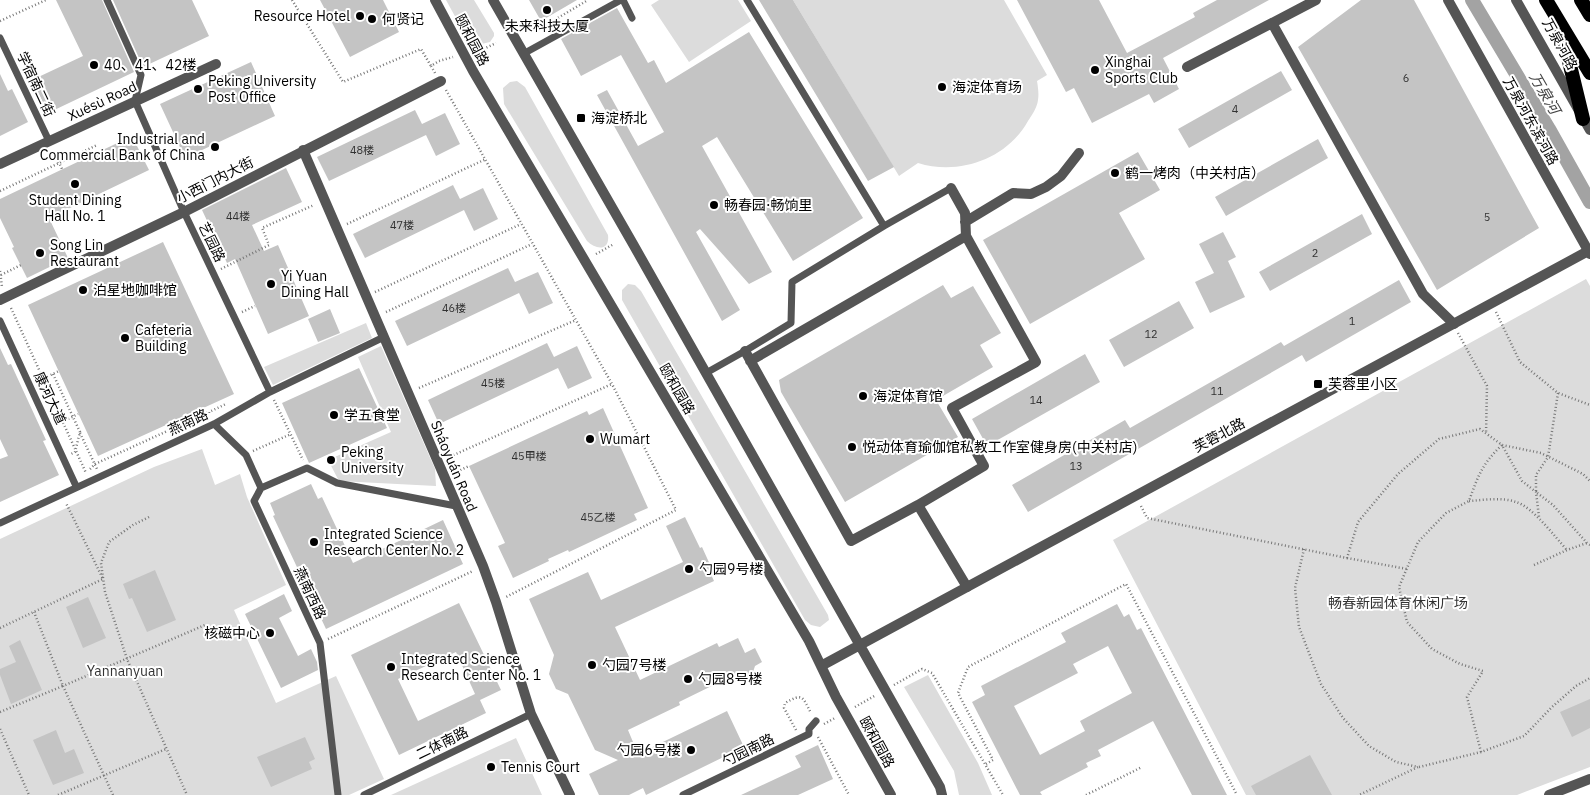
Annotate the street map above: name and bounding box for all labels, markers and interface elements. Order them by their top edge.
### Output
marker: 未来科技大厦 [541,4,553,16]
place label: Resource Hotel [254,7,350,25]
marker: Resource Hotel [354,10,366,22]
place label: 何贤记 [382,10,424,28]
street label: 颐和园路 [451,11,493,69]
marker: 何贤记 [366,13,378,25]
street label: 万泉河路 [1539,15,1581,73]
place label: 未来科技大厦 [505,17,589,35]
street label: 学宿南二街 [13,48,59,120]
place label: Xinghai Sports Club [1105,53,1178,87]
place label: 40、41、42楼 [104,56,196,74]
marker: 40、41、42楼 [88,59,100,71]
marker: Xinghai Sports Club [1089,64,1101,76]
water label: 万泉河 [1526,69,1566,120]
house number: 6 [1403,71,1409,85]
place label: Peking University Post Office [208,72,316,106]
street label: 万泉河东滨河路 [1499,74,1563,168]
street label: Xuésù Road [65,77,139,125]
place label: 海淀体育场 [952,78,1022,96]
marker: 海淀体育场 [936,81,948,93]
marker: Peking University Post Office [192,83,204,95]
house number: 4 [1232,102,1239,116]
place label: 海淀桥北 [591,109,647,127]
marker: 海淀桥北 [575,112,587,124]
place label: Industrial and Commercial Bank of China [40,130,206,164]
marker: Industrial and Commercial Bank of China [209,141,221,153]
house number: 48楼 [350,143,374,157]
street label: 小西门内大街 [173,153,257,207]
place label: 鹤一烤肉（中关村店） [1125,164,1265,182]
marker: 鹤一烤肉（中关村店） [1109,167,1121,179]
marker: Student Dining Hall No. 1 [69,178,81,190]
place label: Student Dining Hall No. 1 [29,191,122,225]
place label: 畅春园·畅饷里 [724,196,813,214]
marker: 畅春园·畅饷里 [708,199,720,211]
house number: 44楼 [226,209,250,223]
house number: 5 [1484,210,1490,224]
house number: 47楼 [390,218,414,232]
street label: 艺园路 [195,219,229,265]
place label: Song Lin Restaurant [50,236,119,270]
house number: 2 [1312,246,1318,260]
marker: Song Lin Restaurant [34,247,46,259]
place label: Yi Yuan Dining Hall [281,267,349,301]
marker: Yi Yuan Dining Hall [265,278,277,290]
place label: 泊星地咖啡馆 [93,281,177,299]
marker: 泊星地咖啡馆 [77,284,89,296]
house number: 46楼 [442,301,466,315]
house number: 1 [1349,314,1356,328]
place label: Cafeteria Building [135,321,193,355]
house number: 12 [1144,327,1158,341]
marker: Cafeteria Building [119,332,131,344]
street label: 颐和园路 [655,360,699,418]
street label: 康河大道 [30,369,70,427]
place label: 芙蓉里小区 [1328,375,1398,393]
house number: 45楼 [481,376,505,390]
marker: 芙蓉里小区 [1312,378,1324,390]
house number: 11 [1210,384,1224,398]
place label: 海淀体育馆 [873,387,943,405]
marker: 海淀体育馆 [857,390,869,402]
house number: 14 [1029,393,1043,407]
street label: 燕南路 [165,405,211,439]
place label: 学五食堂 [344,406,400,424]
marker: 学五食堂 [328,409,340,421]
street label: 芙蓉北路 [1190,414,1248,456]
street label: Sháoyuán Road [427,418,481,514]
place label: Wumart [600,430,650,448]
marker: Wumart [584,433,596,445]
place label: 悦动体育瑜伽馆私教工作室健身房(中关村店) [862,438,1137,456]
marker: 悦动体育瑜伽馆私教工作室健身房(中关村店) [846,441,858,453]
place label: Peking University [341,443,404,477]
house number: 45甲楼 [511,449,547,463]
marker: Peking University [325,454,337,466]
house number: 13 [1069,459,1083,473]
house number: 45乙楼 [580,510,616,524]
place label: Integrated Science Research Center No. 2 [324,525,464,559]
marker: Integrated Science Research Center No. 2 [308,536,320,548]
place label: 勺园9号楼 [699,560,763,578]
marker: 勺园9号楼 [683,563,695,575]
street label: 燕南西路 [290,564,330,622]
park label: 畅春新园体育休闲广场 [1328,594,1468,612]
place label: 核磁中心 [204,624,260,642]
marker: 核磁中心 [264,627,276,639]
place label: Integrated Science Research Center No. 1 [401,650,541,684]
place label: 勺园7号楼 [602,656,666,674]
marker: 勺园7号楼 [586,659,598,671]
marker: Integrated Science Research Center No. 1 [385,661,397,673]
park label: Yannanyuan [87,662,163,680]
place label: 勺园8号楼 [698,670,762,688]
marker: 勺园8号楼 [682,673,694,685]
street label: 颐和园路 [856,713,898,771]
street label: 二体南路 [413,723,471,763]
street label: 勺园南路 [719,730,777,770]
place label: 勺园6号楼 [617,741,681,759]
marker: 勺园6号楼 [685,744,697,756]
place label: Tennis Court [501,758,580,776]
marker: Tennis Court [485,761,497,773]

